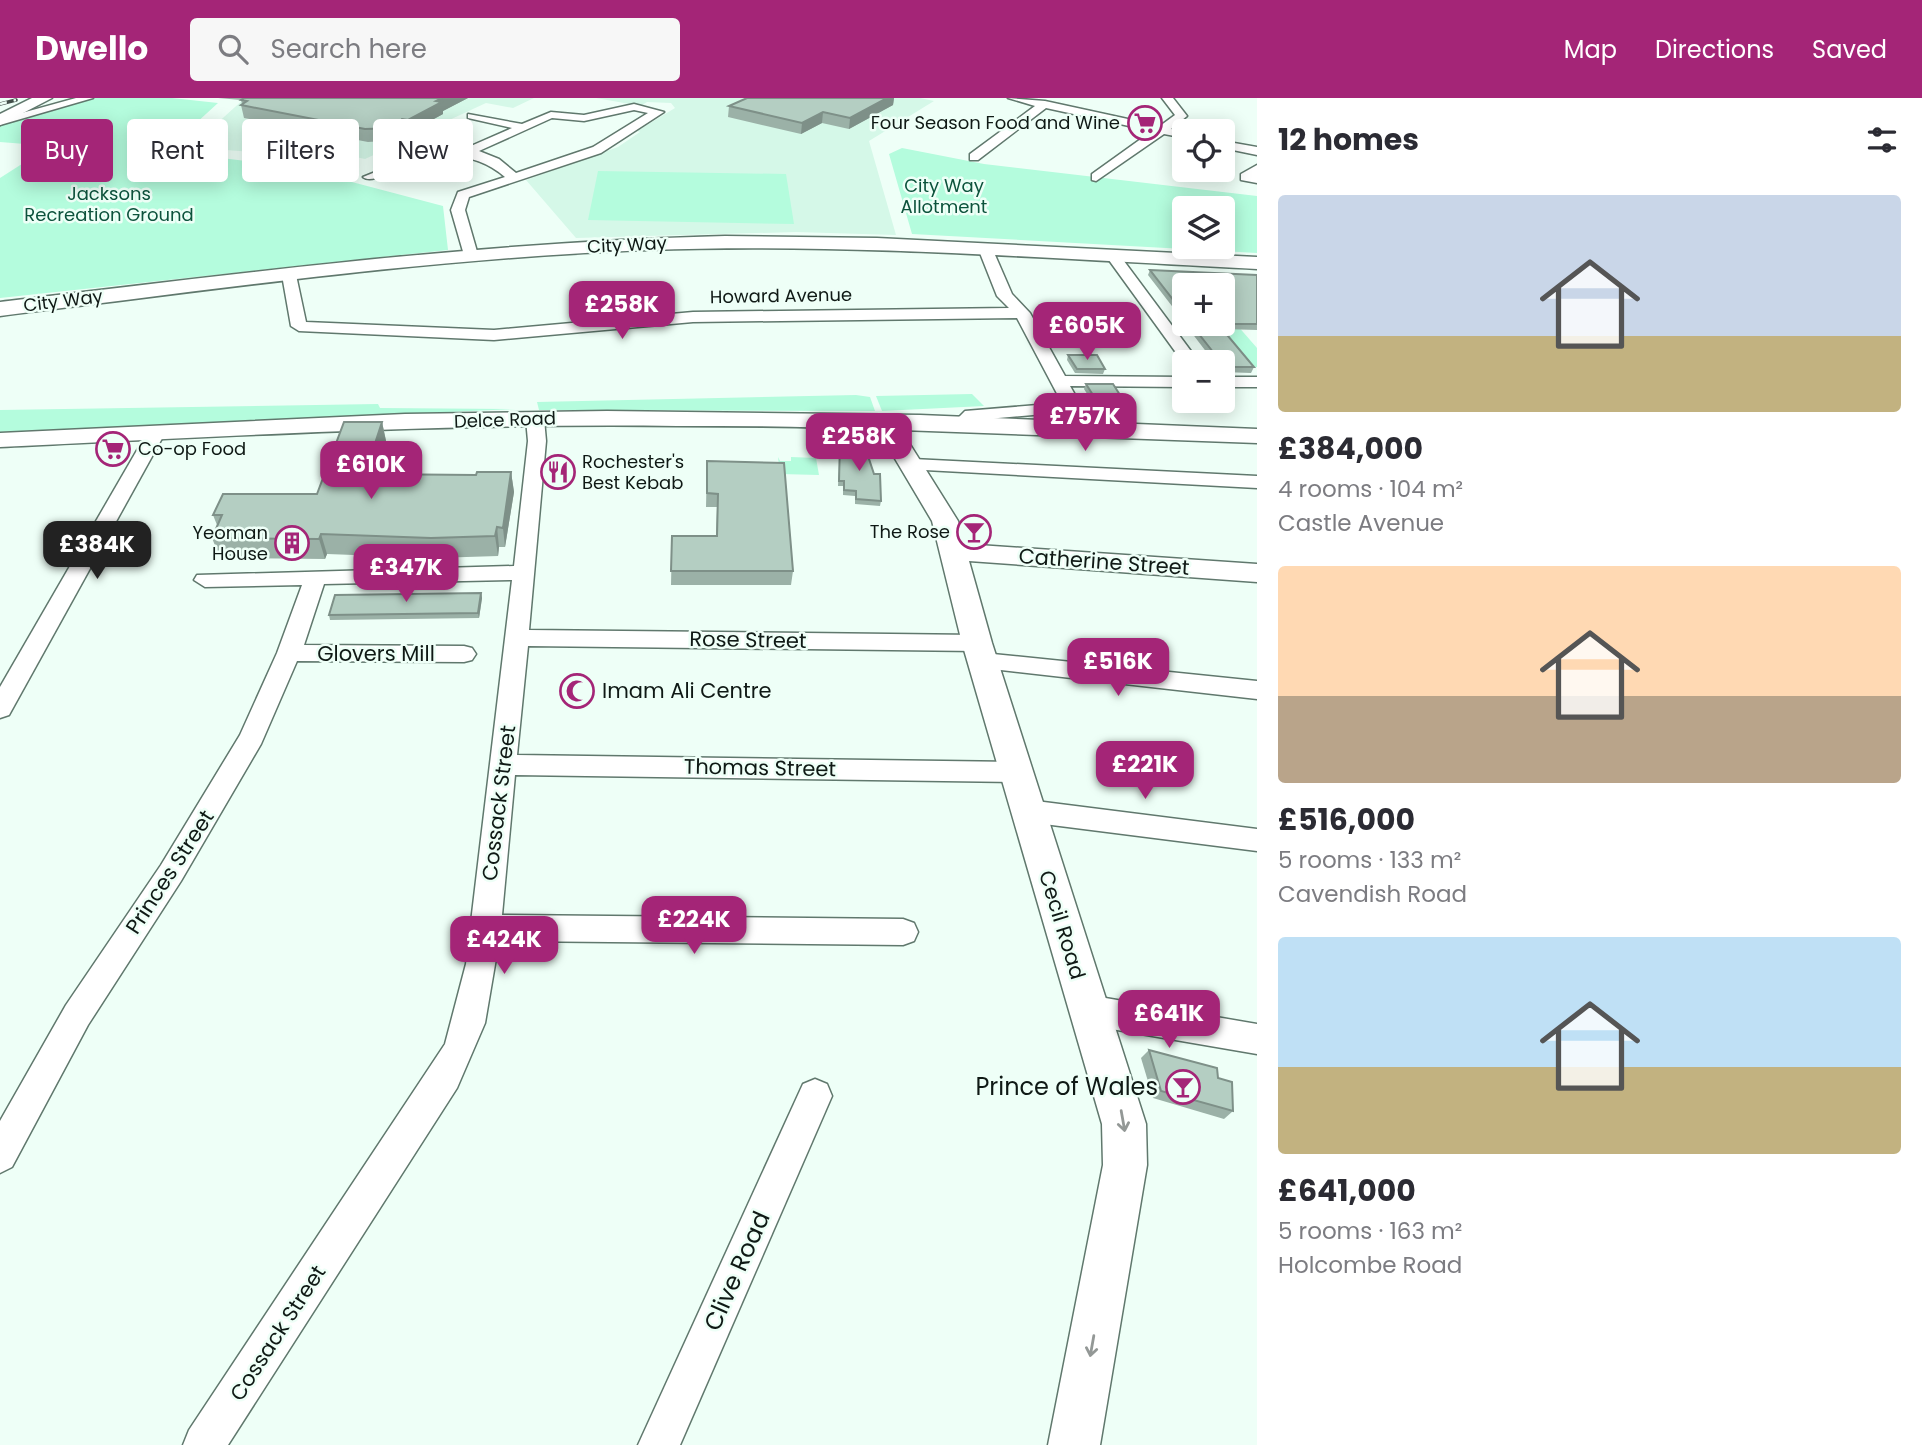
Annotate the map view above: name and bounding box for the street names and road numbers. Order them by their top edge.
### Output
street label: City Way [587,230,667,259]
street label: Howard Avenue [710,282,852,309]
street label: City Way [22,283,104,318]
street label: Delce Road [454,405,556,434]
street label: Catherine Street [1018,541,1190,582]
street label: Rose Street [689,624,807,655]
street label: Glovers Mill [317,639,435,668]
street label: Cossack Street [475,724,522,882]
street label: Thomas Street [684,752,836,783]
street label: Princes Street [119,804,221,939]
street label: Cecil Road [1032,867,1093,983]
street label: Clive Road [696,1206,778,1336]
street label: Cossack Street [223,1259,332,1406]

